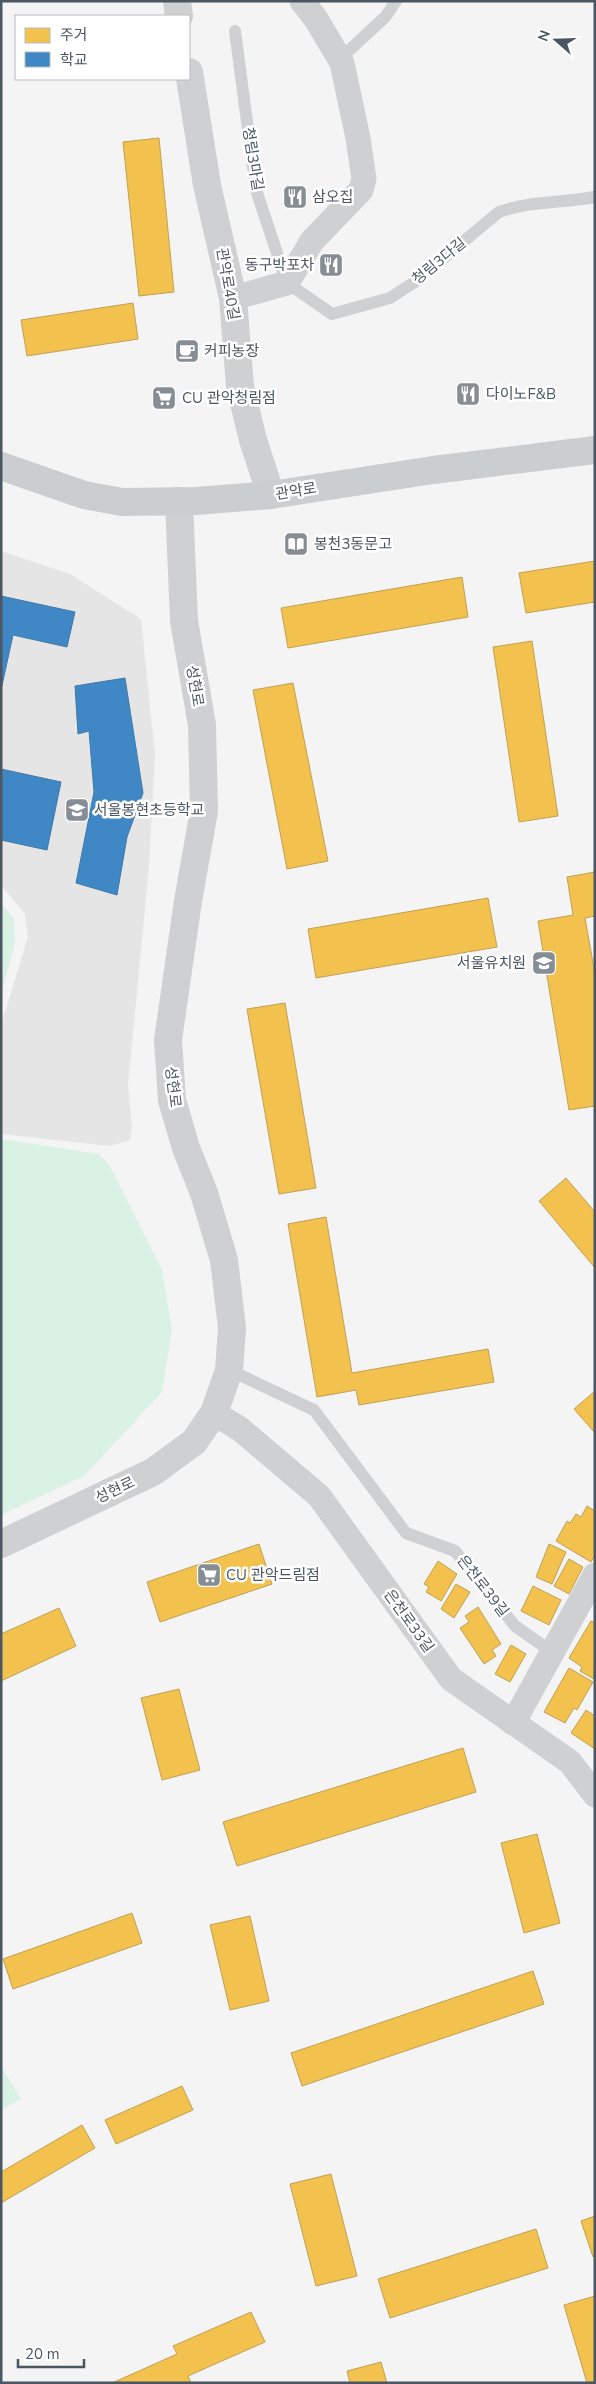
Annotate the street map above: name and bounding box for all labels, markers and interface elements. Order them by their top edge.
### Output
legend [15,15,190,80]
north arrow [531,15,581,65]
text: 주거 [60,25,88,45]
text: N [534,28,555,44]
text: 학교 [60,50,88,70]
street label: 청림3마길 [238,126,268,192]
restaurant icon: 삼오집 [282,184,308,210]
place label: 삼오집 [312,187,353,207]
street label: 청림3다길 [408,233,470,289]
street label: 관악로40길 [212,246,244,322]
restaurant icon: 동구박포차 [318,252,344,278]
place label: 동구박포차 [245,255,314,275]
cafe icon: 커피농장 [174,338,200,364]
place label: 커피농장 [204,341,259,361]
restaurant icon: 다이노F&B [455,381,481,407]
place label: 다이노F&B [486,384,556,404]
supermarket icon: CU 관악청림점 [151,385,177,411]
place label: CU 관악청림점 [182,388,276,408]
street label: 관악로 [274,478,318,504]
library icon: 봉천3동문고 [283,531,309,557]
place label: 봉천3동문고 [314,534,392,554]
street label: 성현로 [182,664,208,708]
school or university icon: 서울봉현초등학교 [64,797,90,823]
place label: 서울봉현초등학교 [94,800,204,820]
school or university icon: 서울유치원 [531,950,557,976]
place label: 서울유치원 [457,953,526,973]
street label: 성현로 [161,1065,185,1109]
street label: 성현로 [92,1472,138,1508]
street label: 은천로39길 [453,1551,513,1621]
supermarket icon: CU 관악드림점 [196,1562,222,1588]
place label: CU 관악드림점 [226,1565,320,1585]
street label: 은천로33길 [379,1586,439,1656]
scale bar [18,2336,84,2368]
text: 20 m [25,2344,60,2364]

